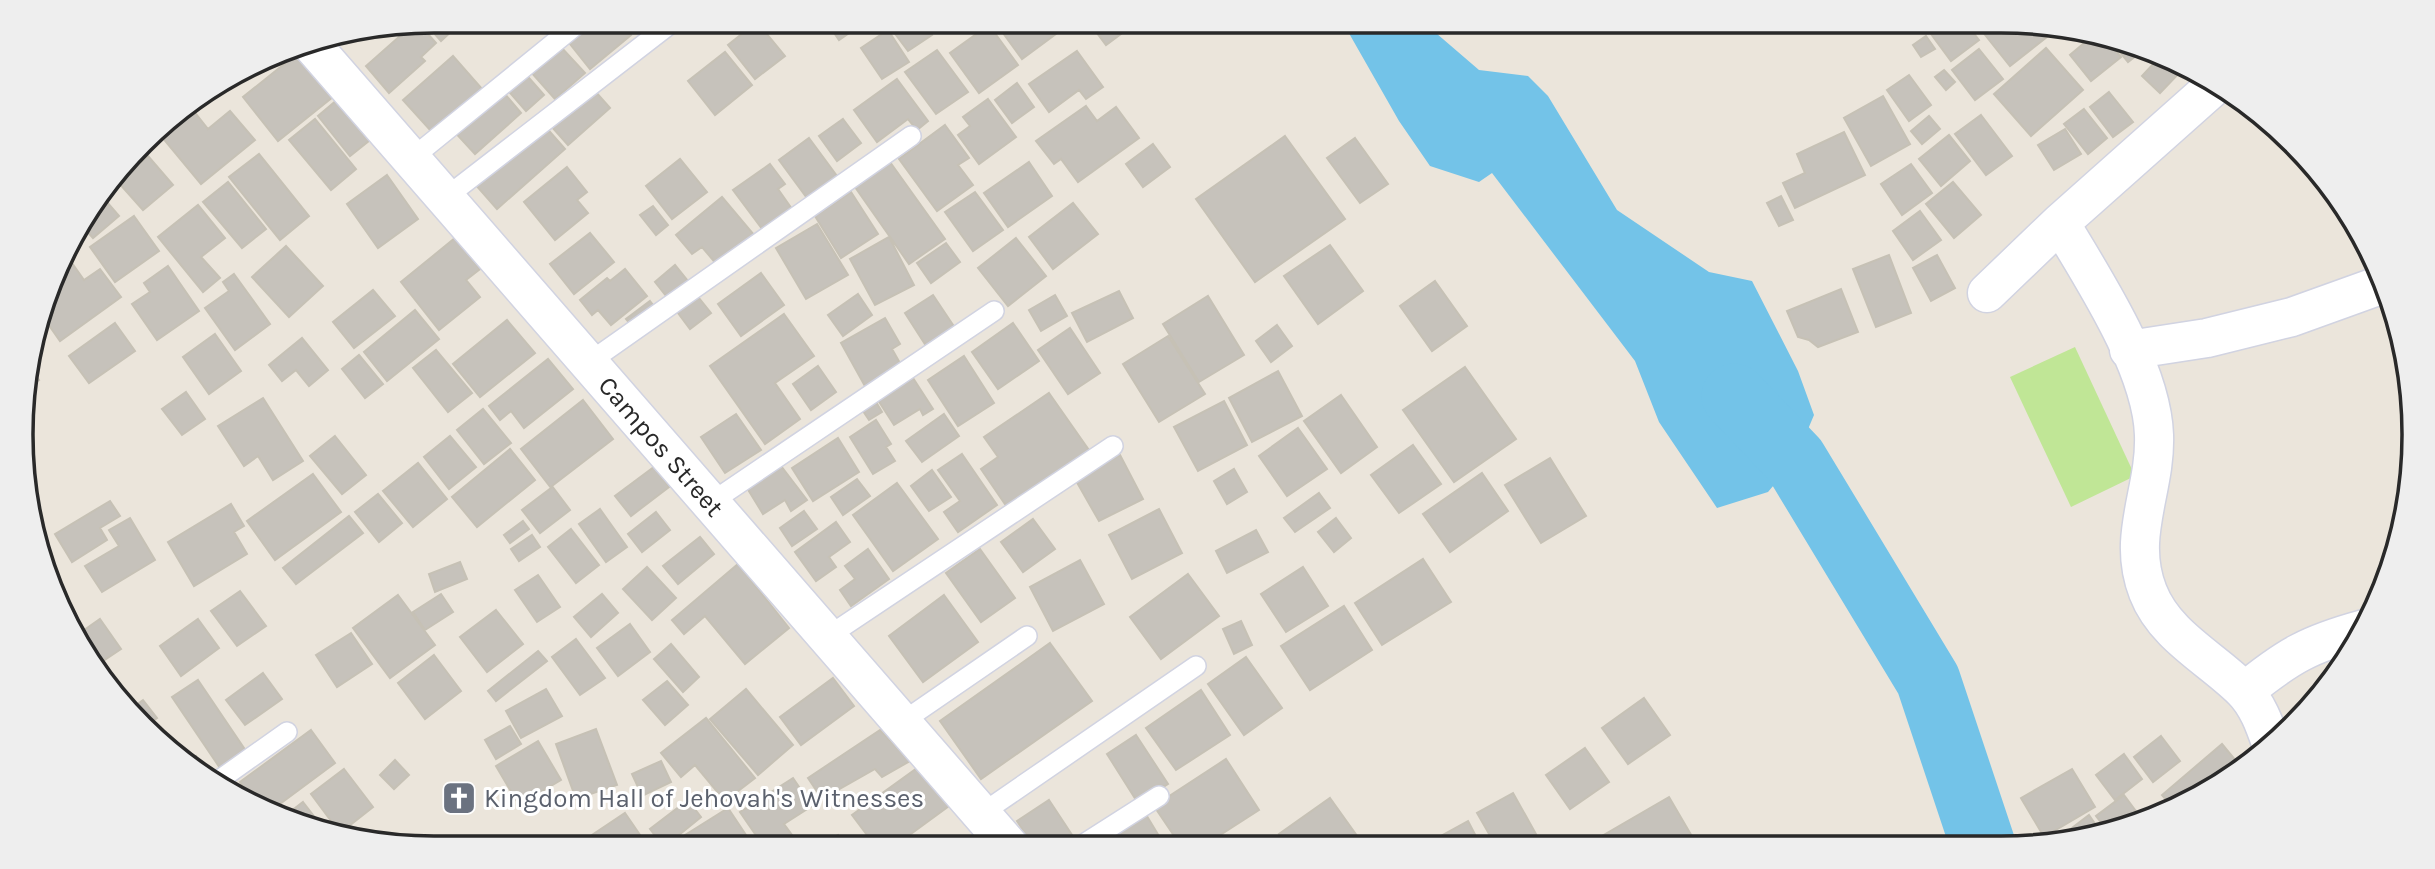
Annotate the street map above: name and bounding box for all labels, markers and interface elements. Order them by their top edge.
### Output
street label: Campos Street [592,370,730,523]
church icon: Kingdom Hall of Jehovah's Witnesses [440,779,478,817]
place label: Kingdom Hall of Jehovah's Witnesses [484,783,924,814]

